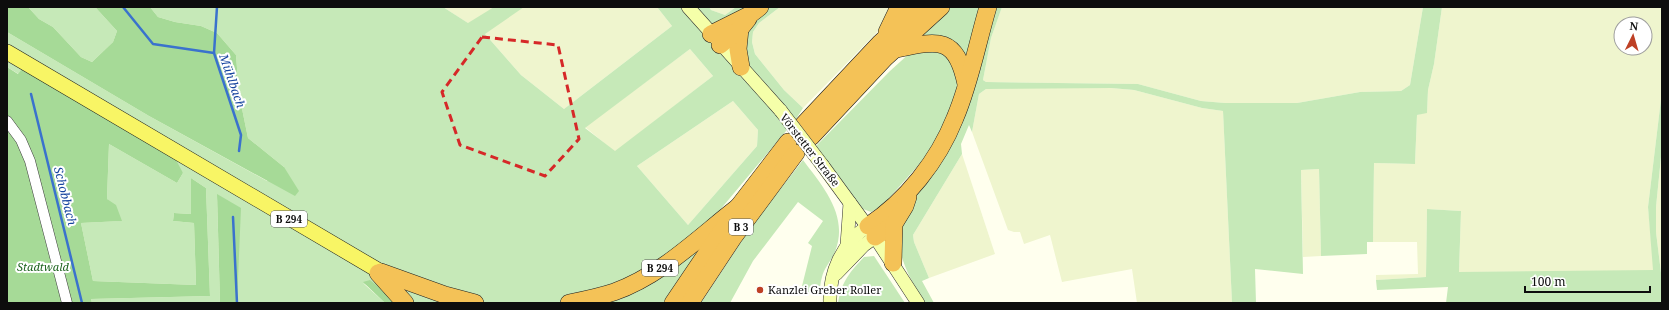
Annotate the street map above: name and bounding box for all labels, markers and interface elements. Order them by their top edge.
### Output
north arrow [1613,16,1653,56]
text: N [1629,18,1639,33]
water label: Mühlbach [215,51,250,110]
street label: Vörstetter Straße [777,110,844,189]
water label: Schobbach [50,165,81,227]
road number: B 294 [271,211,307,227]
road number: B 3 [729,219,753,235]
park label: Stadtwald [17,259,70,274]
road number: B 294 [642,260,678,276]
scale bar [1525,268,1650,294]
text: 100 m [1531,273,1566,290]
place label: Kanzlei Greber Roller [768,282,882,297]
marker: Kanzlei Greber Roller [755,285,765,295]

